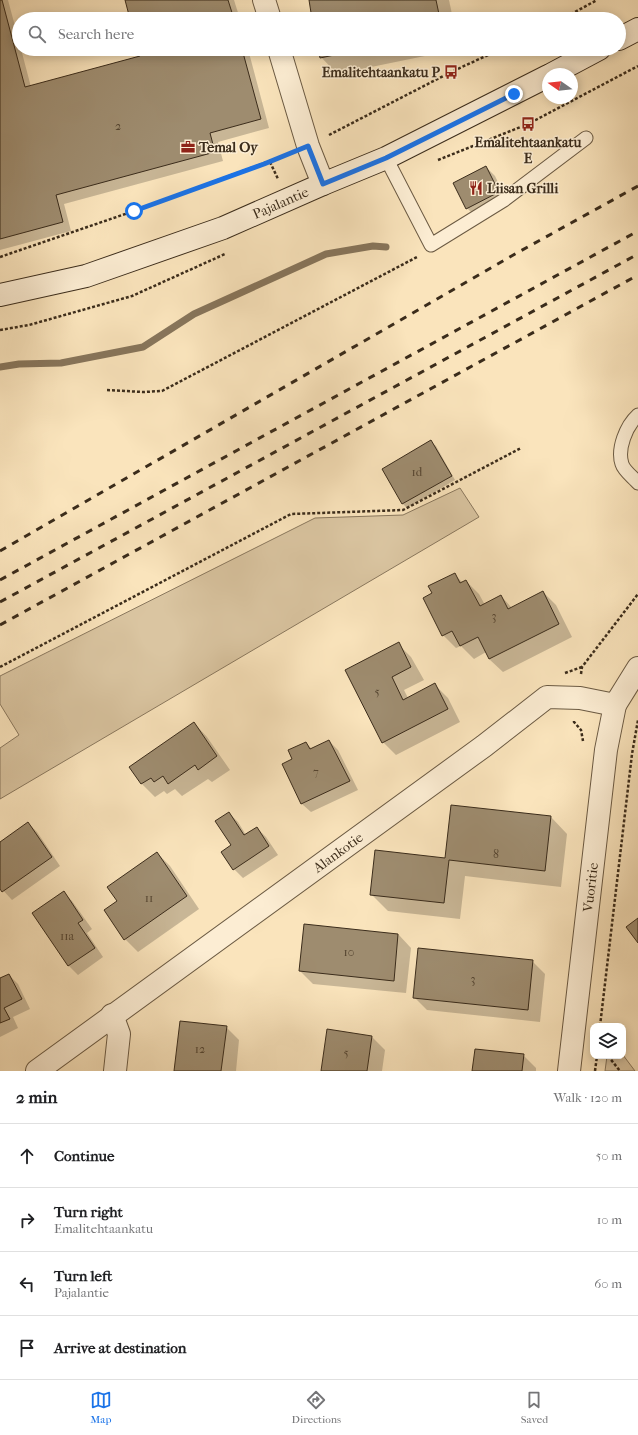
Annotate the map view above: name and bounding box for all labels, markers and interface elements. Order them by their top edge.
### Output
search box [12,12,626,56]
icon: search [26,23,48,45]
text: Search here [58,25,134,43]
place label: Emalitehtaankatu P [322,64,441,81]
bus stop icon: Emalitehtaankatu P [443,64,459,80]
north arrow [542,68,578,104]
route end [505,85,523,103]
bus stop icon: Emalitehtaankatu E [520,116,536,132]
house number: 2 [115,119,121,133]
place label: Emalitehtaankatu E [475,134,581,167]
office icon: Temal Oy [180,139,196,155]
place label: Temal Oy [198,139,259,156]
restaurant icon: Liisan Grilli [468,180,484,196]
place label: Liisan Grilli [487,180,559,197]
street label: Pajalantie [250,183,311,223]
route start [125,202,143,220]
house number: 1d [412,465,423,479]
house number: 3 [492,609,497,623]
house number: 5 [374,685,380,699]
house number: 7 [313,765,319,779]
street label: Alankotie [309,829,367,877]
house number: 8 [493,847,499,861]
street label: Vuoritie [579,862,602,914]
house number: 11 [145,891,153,905]
house number: 11a [60,929,75,943]
house number: 10 [344,945,354,959]
house number: 3 [471,972,476,986]
map controls [590,1023,626,1059]
button: layers [590,1023,626,1059]
house number: 12 [195,1042,205,1056]
house number: 5 [343,1046,349,1060]
text: 2 min [16,1087,57,1107]
text: Walk · 120 m [554,1090,622,1105]
icon: ahead [16,1145,38,1167]
text: Continue [54,1147,114,1165]
text: 50 m [596,1148,622,1163]
text: Turn right [54,1203,123,1221]
icon: right [16,1209,38,1231]
text: 10 m [597,1212,622,1227]
text: Emalitehtaankatu [54,1221,153,1236]
text: Turn left [54,1267,112,1285]
icon: left [16,1273,38,1295]
text: 60 m [594,1276,622,1291]
text: Pajalantie [54,1285,109,1300]
icon: arrive [16,1337,38,1359]
text: Arrive at destination [54,1339,186,1357]
tab: Map [90,1389,112,1426]
tab: Directions [292,1389,341,1426]
tab: Saved [521,1389,548,1426]

